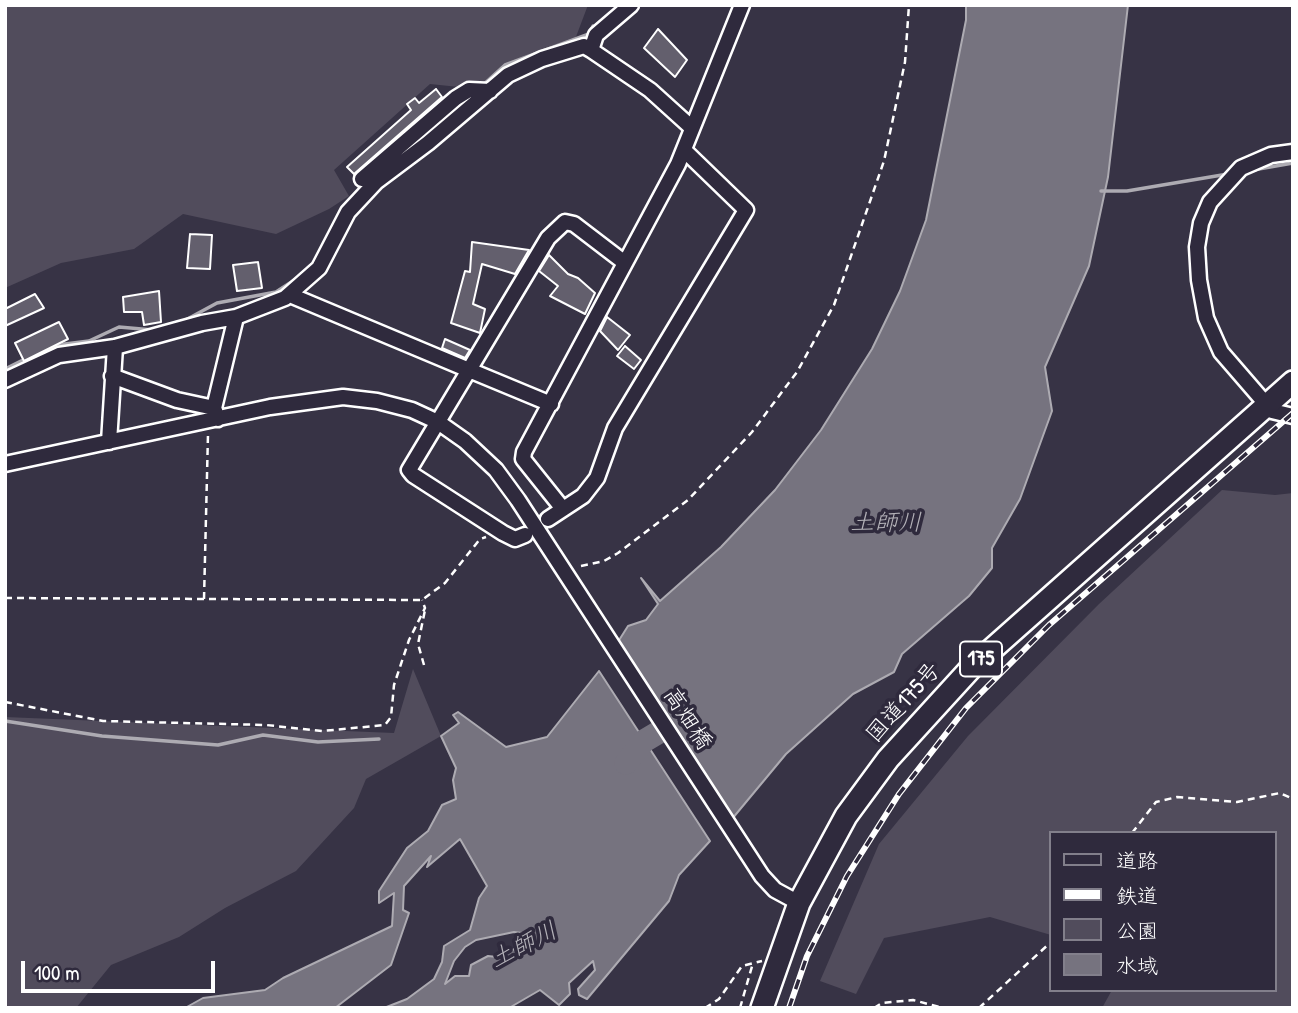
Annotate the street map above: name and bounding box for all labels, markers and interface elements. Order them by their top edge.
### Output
water label: 土師川 [850,510,922,538]
road number: 175 [960,642,1002,676]
street label: 国道175号 [861,657,947,749]
street label: 高畑橋 [657,683,717,755]
legend [1050,831,1277,992]
text: 道路 [1116,846,1158,875]
text: 鉄道 [1116,881,1158,910]
text: 公園 [1116,916,1158,945]
water label: 土師川 [485,917,563,975]
scale bar [24,946,219,990]
text: 水域 [1116,951,1158,980]
text: 100 m [34,958,80,987]

